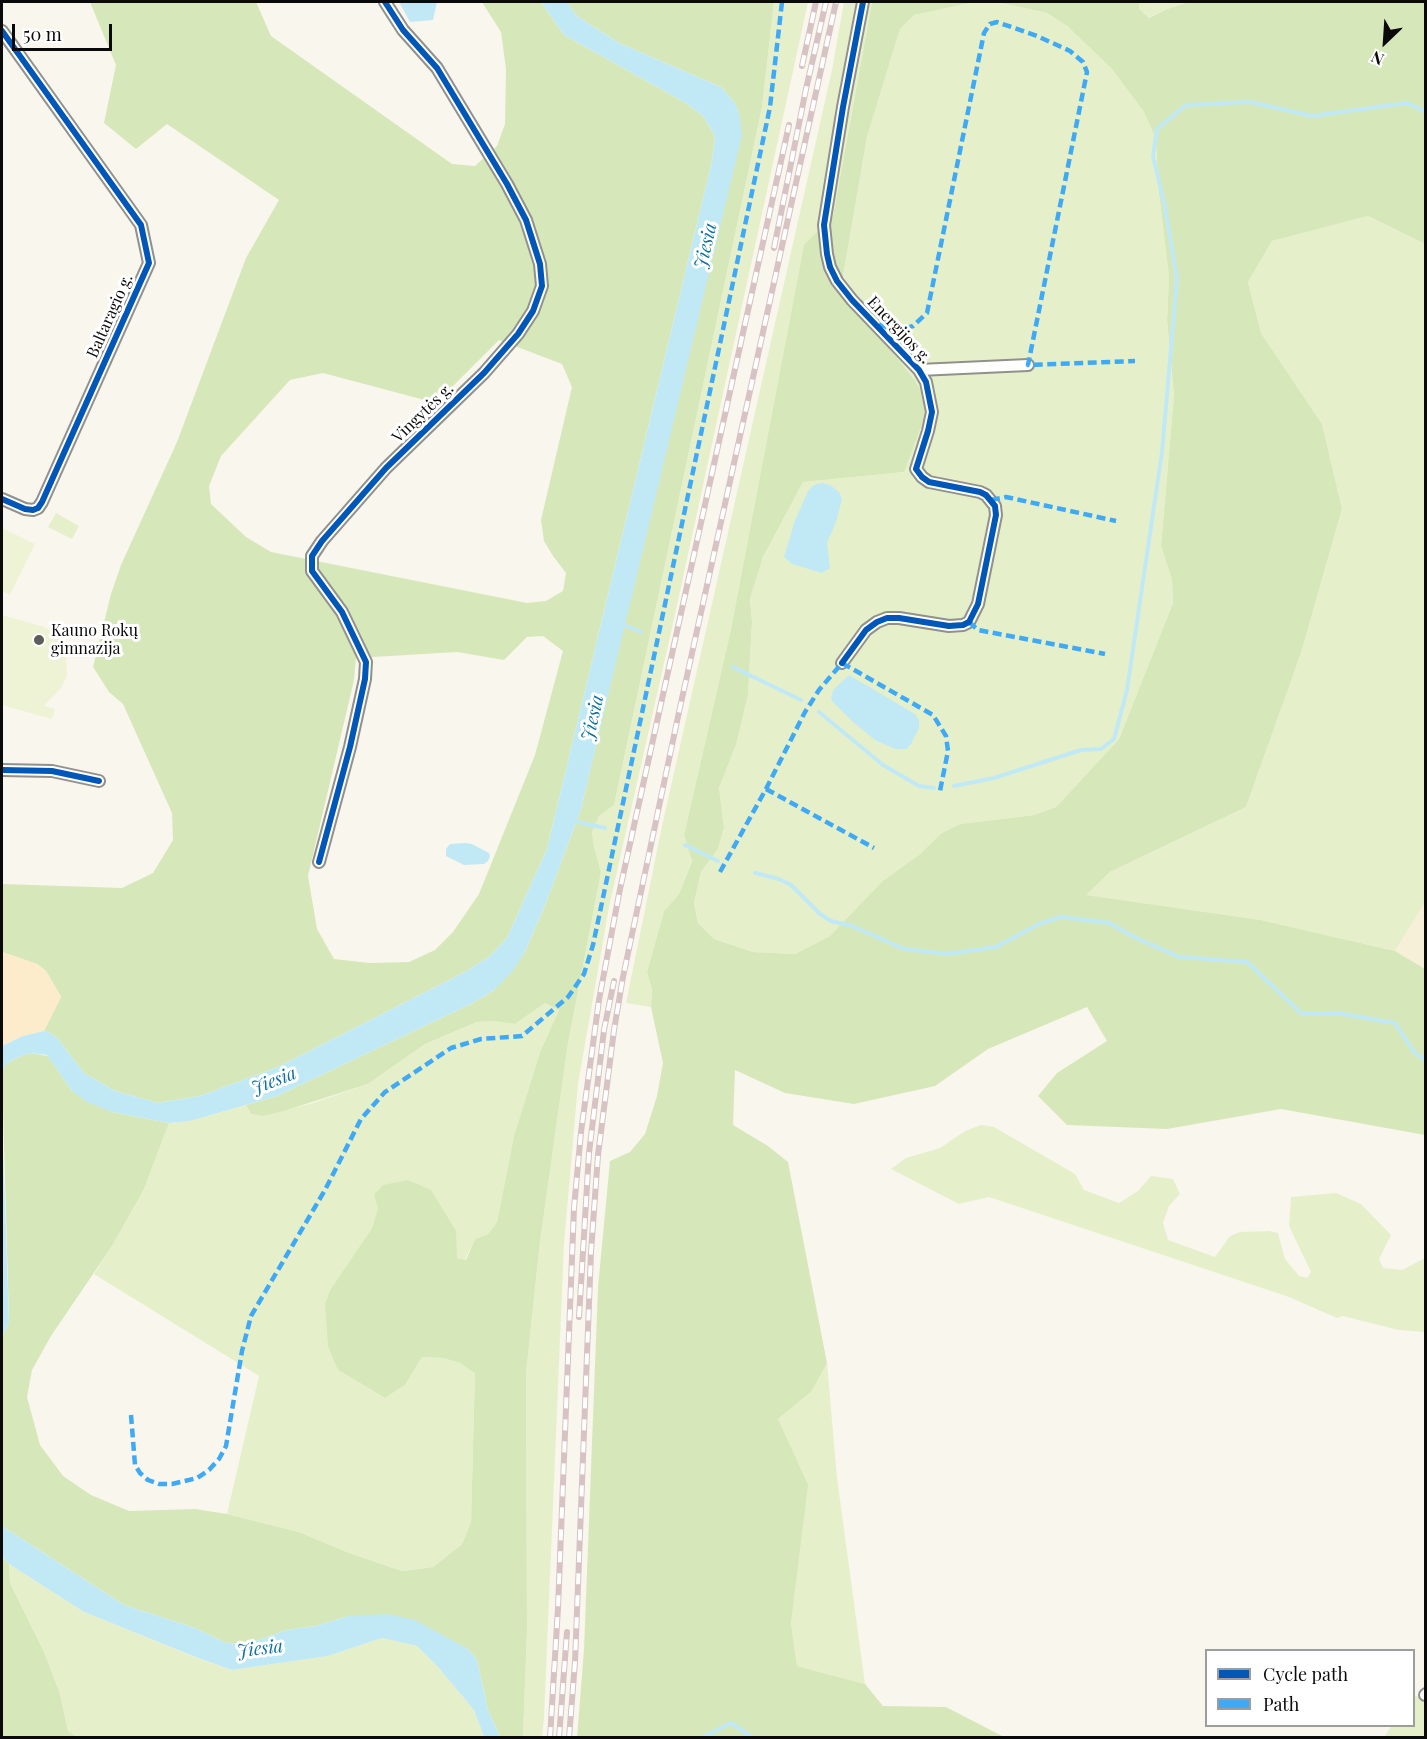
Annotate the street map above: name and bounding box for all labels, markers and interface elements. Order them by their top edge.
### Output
scale bar [15,12,116,50]
north arrow [1355,12,1415,72]
text: 50 m [23,22,62,46]
text: N [1368,47,1387,71]
water label: Jiesia [690,221,722,271]
street label: Baltaragio g. [83,271,137,361]
street label: Energijos g. [863,293,935,367]
street label: Vingytės g. [388,379,458,447]
place label: Kauno Rokų gimnazija [51,621,138,659]
marker: Kauno Rokų gimnazija [32,633,46,647]
water label: Jiesia [577,693,609,743]
water label: Jiesia [249,1063,299,1099]
water label: Jiesia [236,1635,284,1663]
legend [1205,1649,1415,1727]
text: Cycle path [1263,1662,1348,1686]
text: Path [1263,1692,1299,1716]

